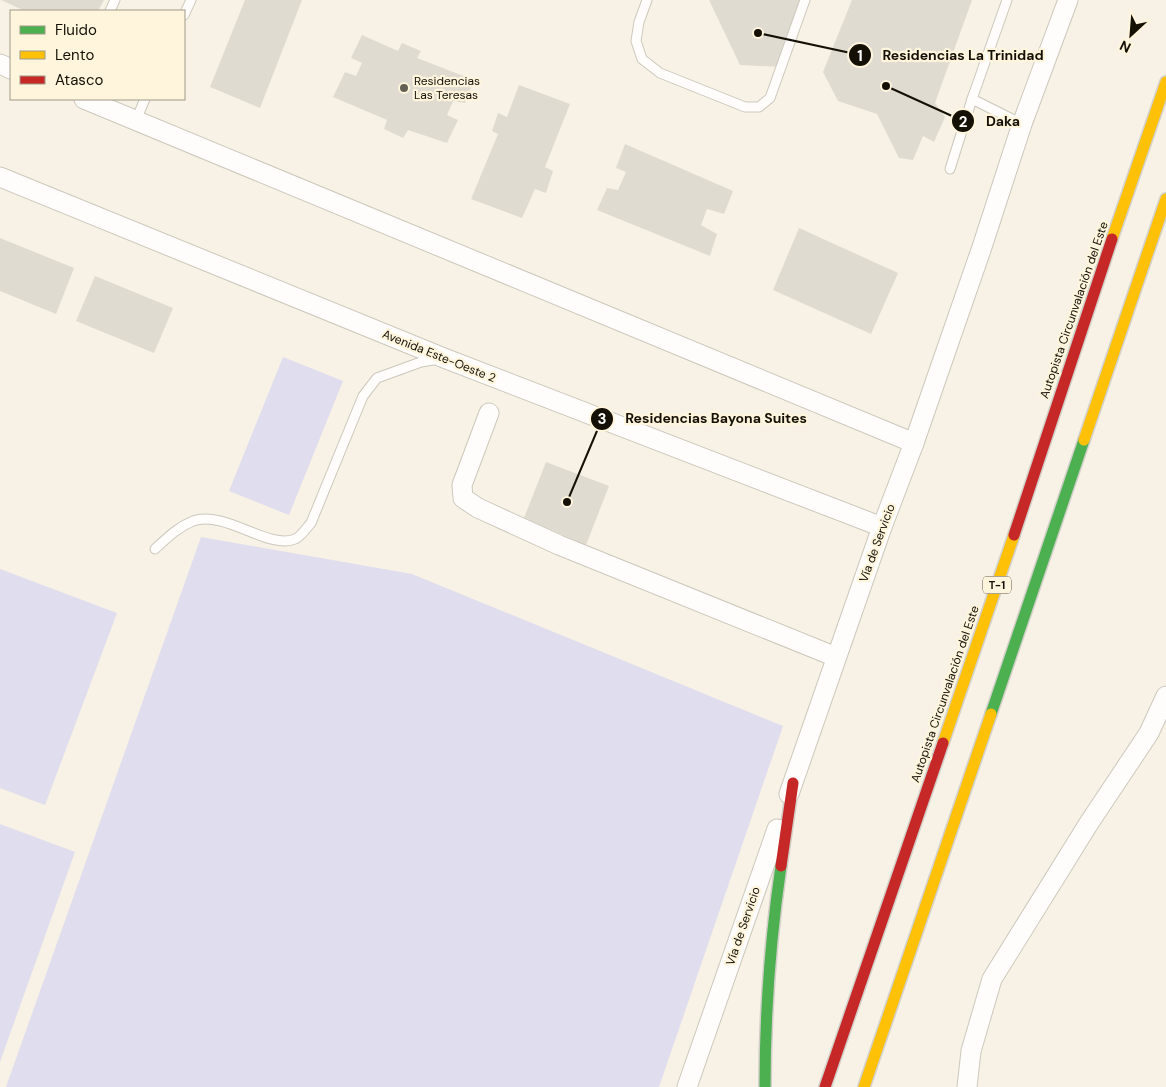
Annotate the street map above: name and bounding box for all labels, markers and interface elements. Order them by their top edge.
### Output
legend [10,10,185,100]
north arrow [1106,10,1156,60]
text: Fluido [55,20,97,40]
text: N [1117,36,1134,57]
callout: Residencias La Trinidad [847,41,1054,70]
text: Lento [55,45,94,65]
text: 1 [857,46,863,66]
text: Residencias La Trinidad [882,46,1044,64]
text: Atasco [55,70,103,90]
place label: Residencias Las Teresas [414,73,480,103]
marker: Residencias Las Teresas [398,82,410,94]
callout: Daka [951,107,1030,136]
text: 2 [959,112,968,132]
text: Daka [986,112,1020,130]
street label: Autopista Circunvalación del Este [1036,219,1112,401]
street label: Avenida Este-Oeste 2 [380,326,498,386]
callout: Residencias Bayona Suites [590,404,817,433]
text: 3 [597,409,607,429]
text: Residencias Bayona Suites [625,409,807,427]
street label: Vía de Servicio [855,502,899,584]
road number: T-1 [983,576,1011,594]
street label: Autopista Circunvalación del Este [907,603,983,785]
street label: Vía de Servicio [722,885,764,967]

